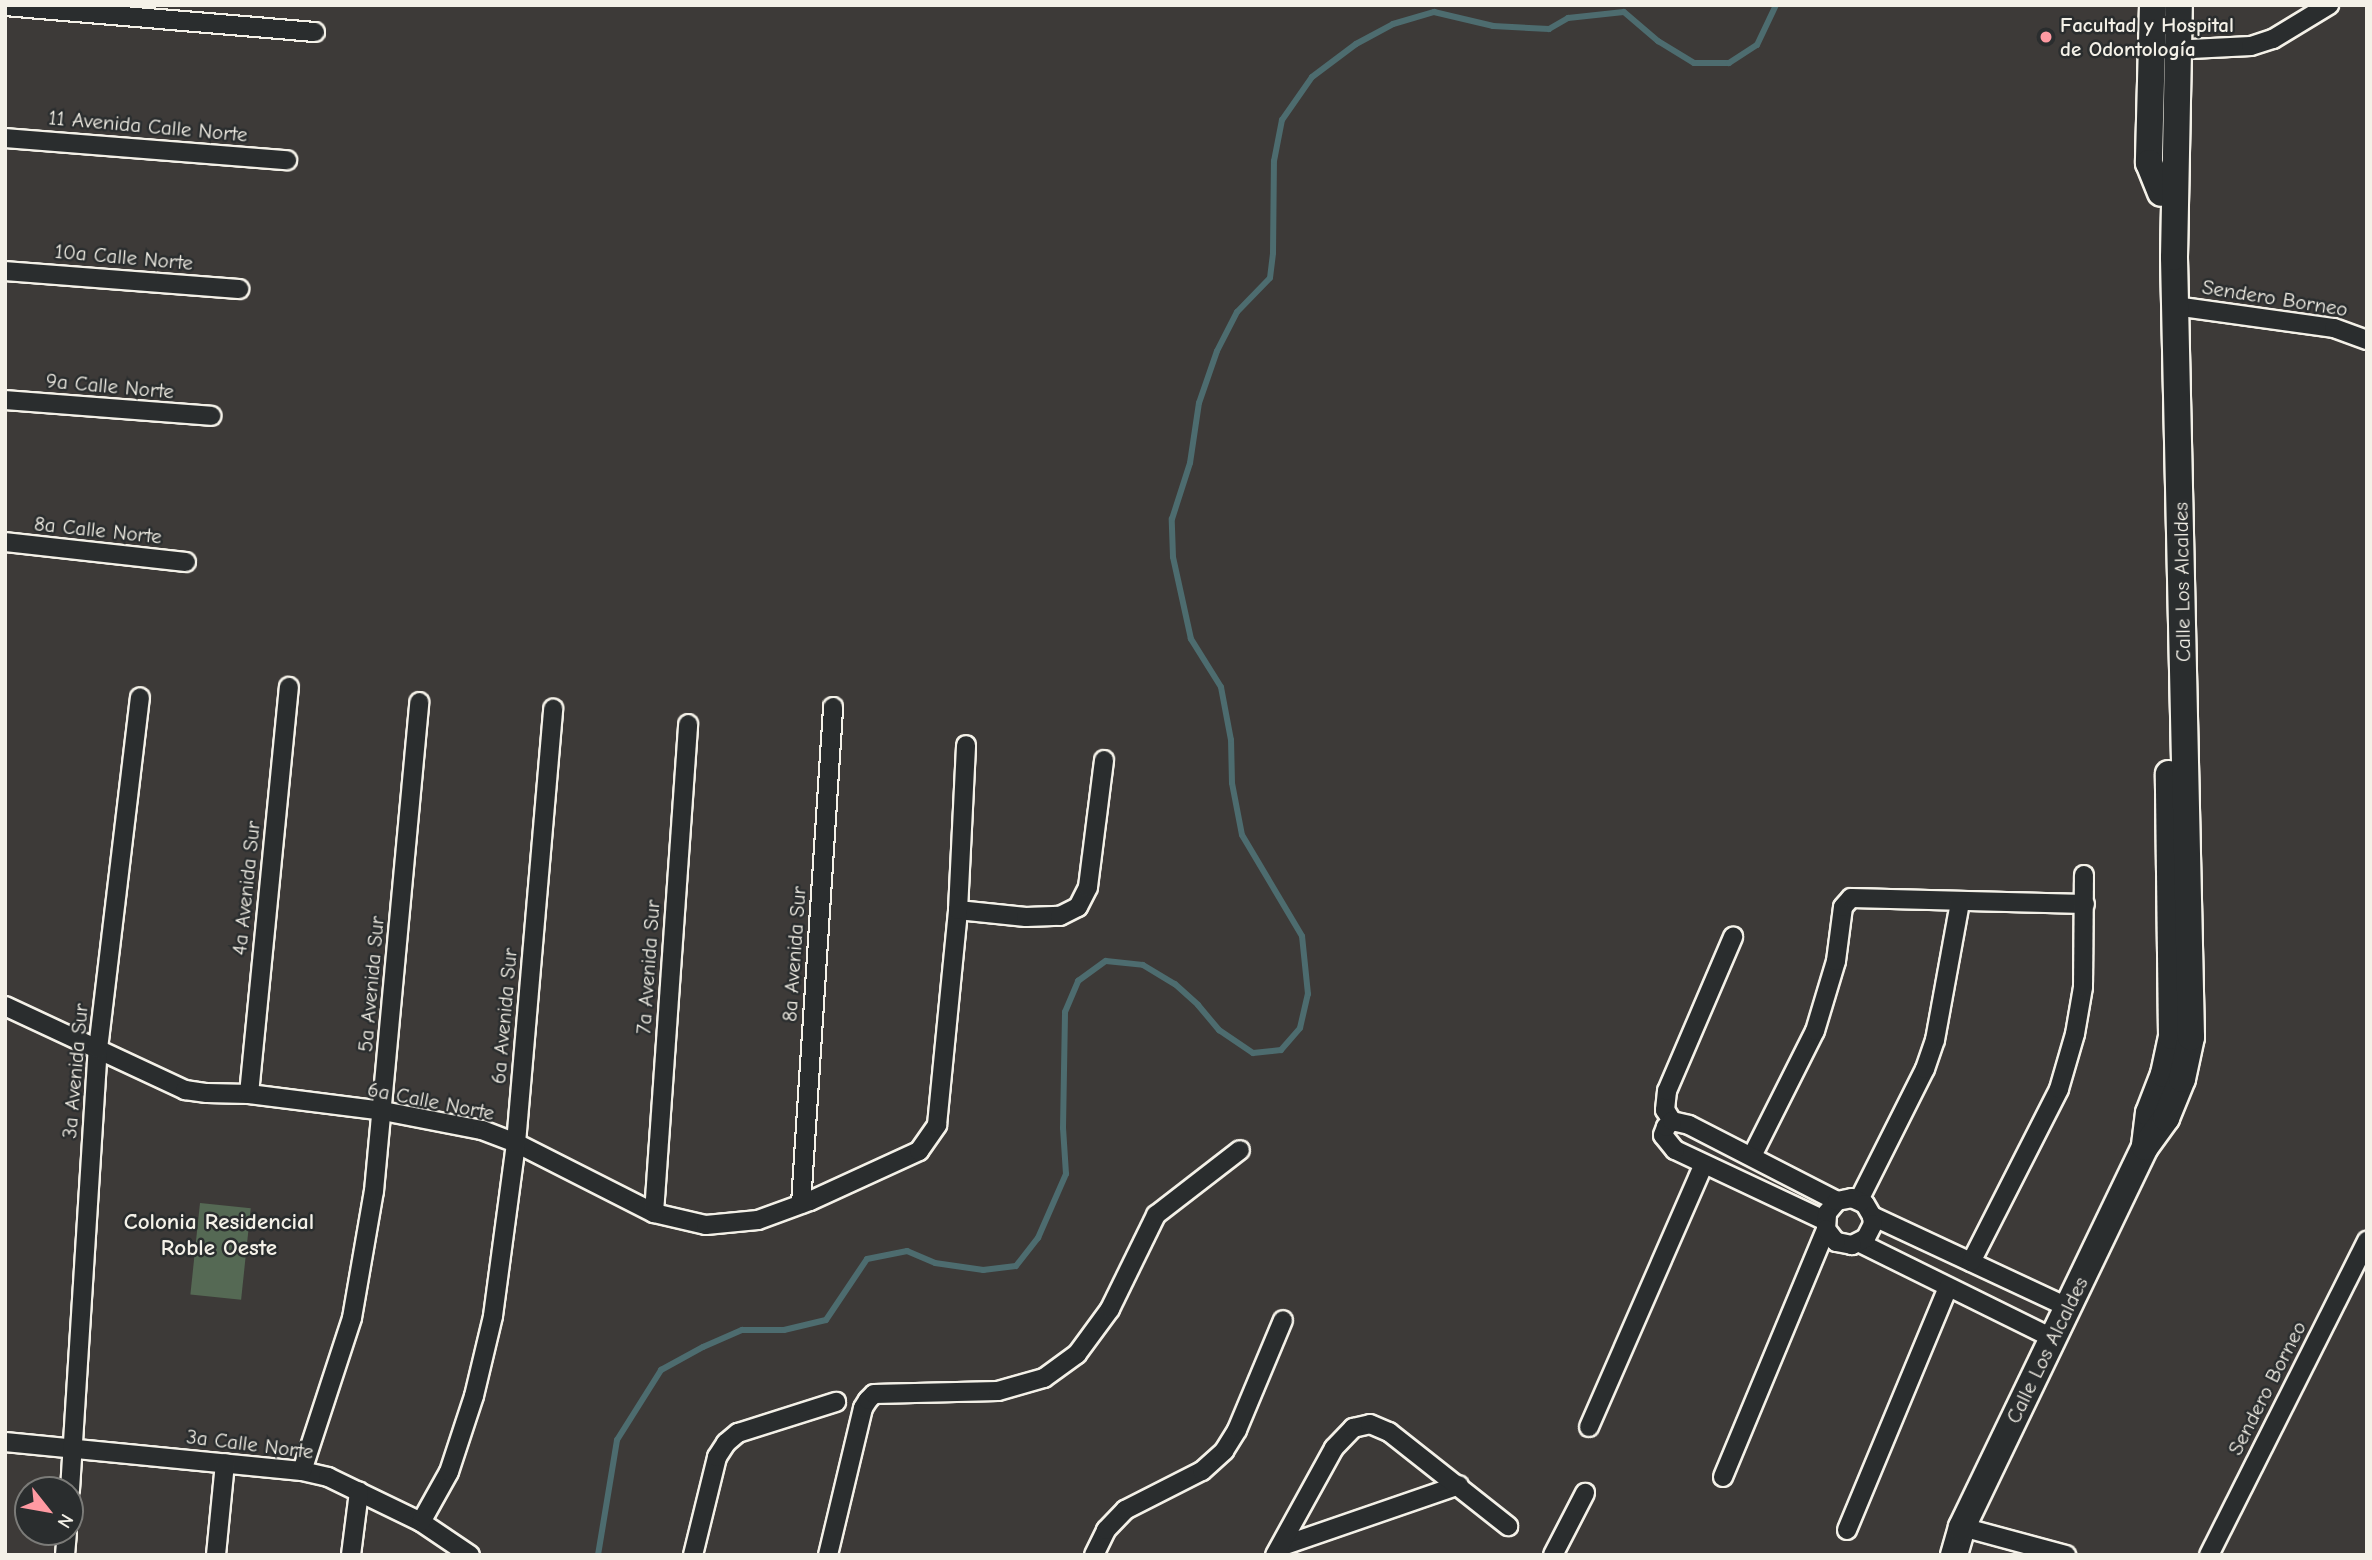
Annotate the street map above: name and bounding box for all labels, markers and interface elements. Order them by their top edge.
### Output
place label: Facultad y Hospital de Odontología [2060,12,2234,62]
marker: Facultad y Hospital de Odontología [2038,29,2054,45]
street label: 11 Avenida Calle Norte [47,105,249,147]
street label: 10a Calle Norte [54,238,194,276]
street label: Sendero Borneo [2200,274,2350,322]
street label: 9a Calle Norte [45,368,175,404]
street label: Calle Los Alcaldes [2168,502,2196,662]
street label: 8a Calle Norte [33,511,163,549]
street label: 4a Avenida Sur [226,819,266,957]
street label: 8a Avenida Sur [777,885,811,1023]
street label: 7a Avenida Sur [631,899,665,1035]
street label: 5a Avenida Sur [353,915,389,1053]
street label: 6a Avenida Sur [486,947,522,1085]
street label: 3a Avenida Sur [57,1002,93,1140]
street label: 6a Calle Norte [365,1076,497,1126]
district label: Colonia Residencial Roble Oeste [124,1208,314,1262]
street label: Calle Los Alcaldes [2001,1273,2093,1427]
street label: Sendero Borneo [2222,1317,2312,1459]
street label: 3a Calle Norte [185,1424,315,1464]
north arrow [14,1476,84,1546]
text: N [53,1510,78,1532]

